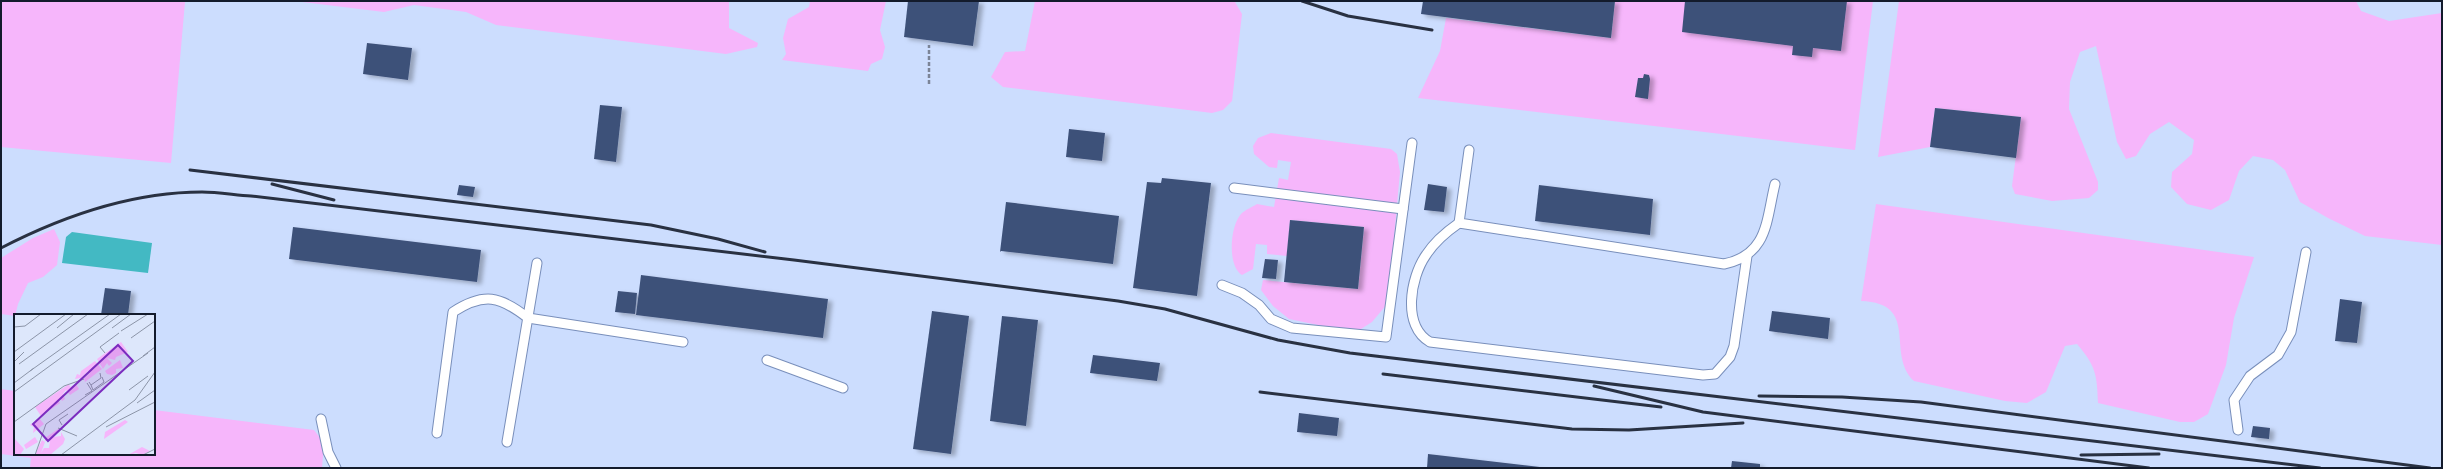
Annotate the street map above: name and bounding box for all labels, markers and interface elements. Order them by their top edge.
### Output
inset map [14,314,155,455]

